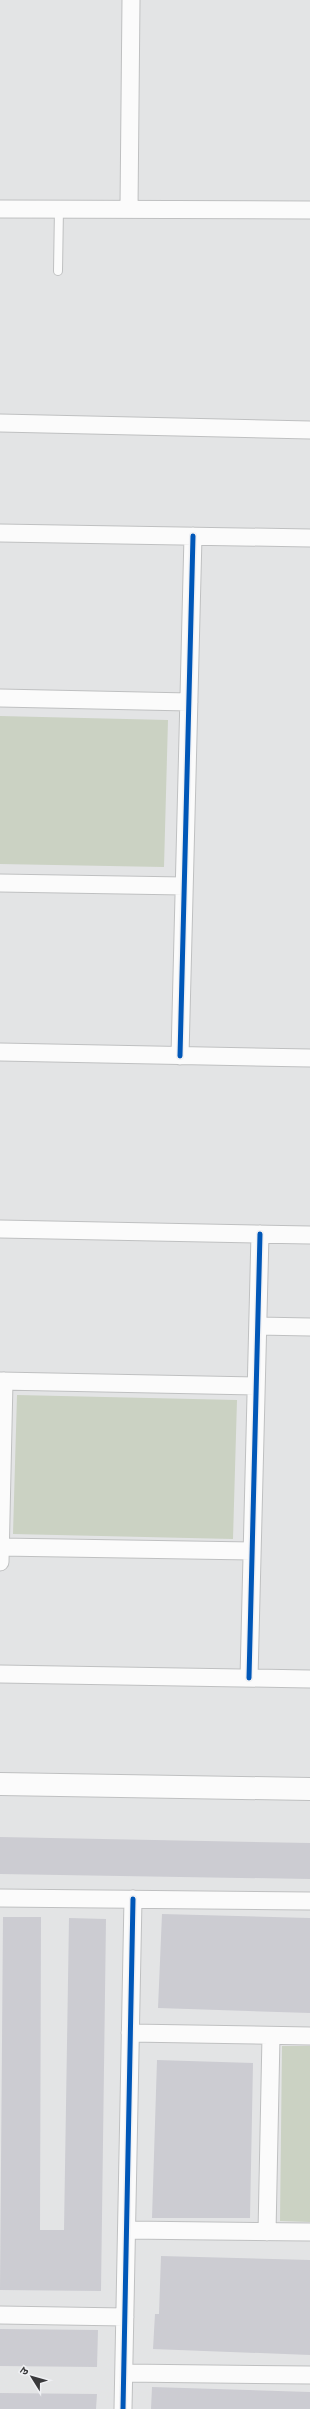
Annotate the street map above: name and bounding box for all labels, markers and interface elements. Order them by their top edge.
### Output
north arrow [12,2357,52,2397]
text: उ [16,2364,32,2378]

